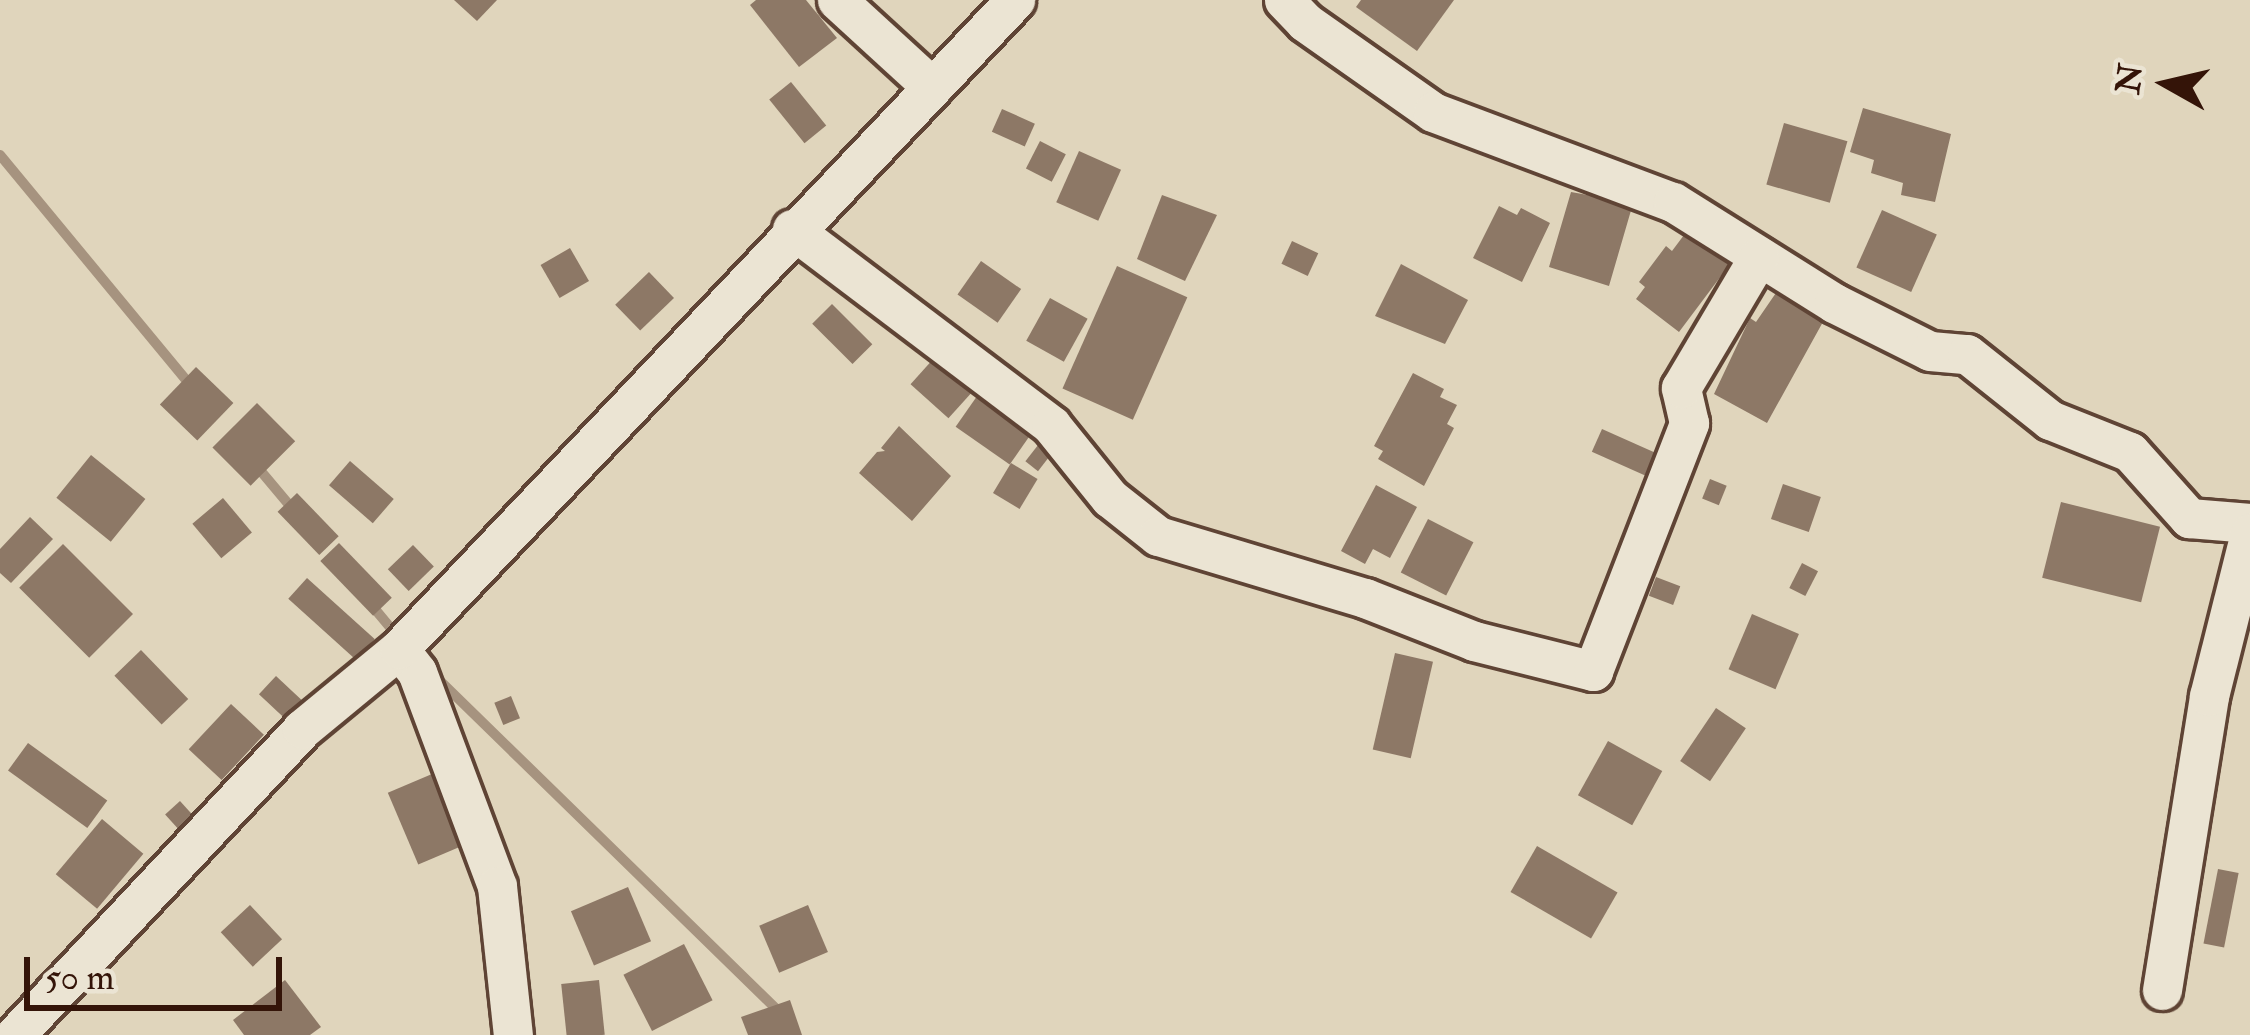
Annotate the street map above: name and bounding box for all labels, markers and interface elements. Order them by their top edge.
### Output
north arrow [2106,24,2226,144]
text: N [2107,61,2152,96]
scale bar [30,933,288,1007]
text: 50 m [45,955,114,1000]

